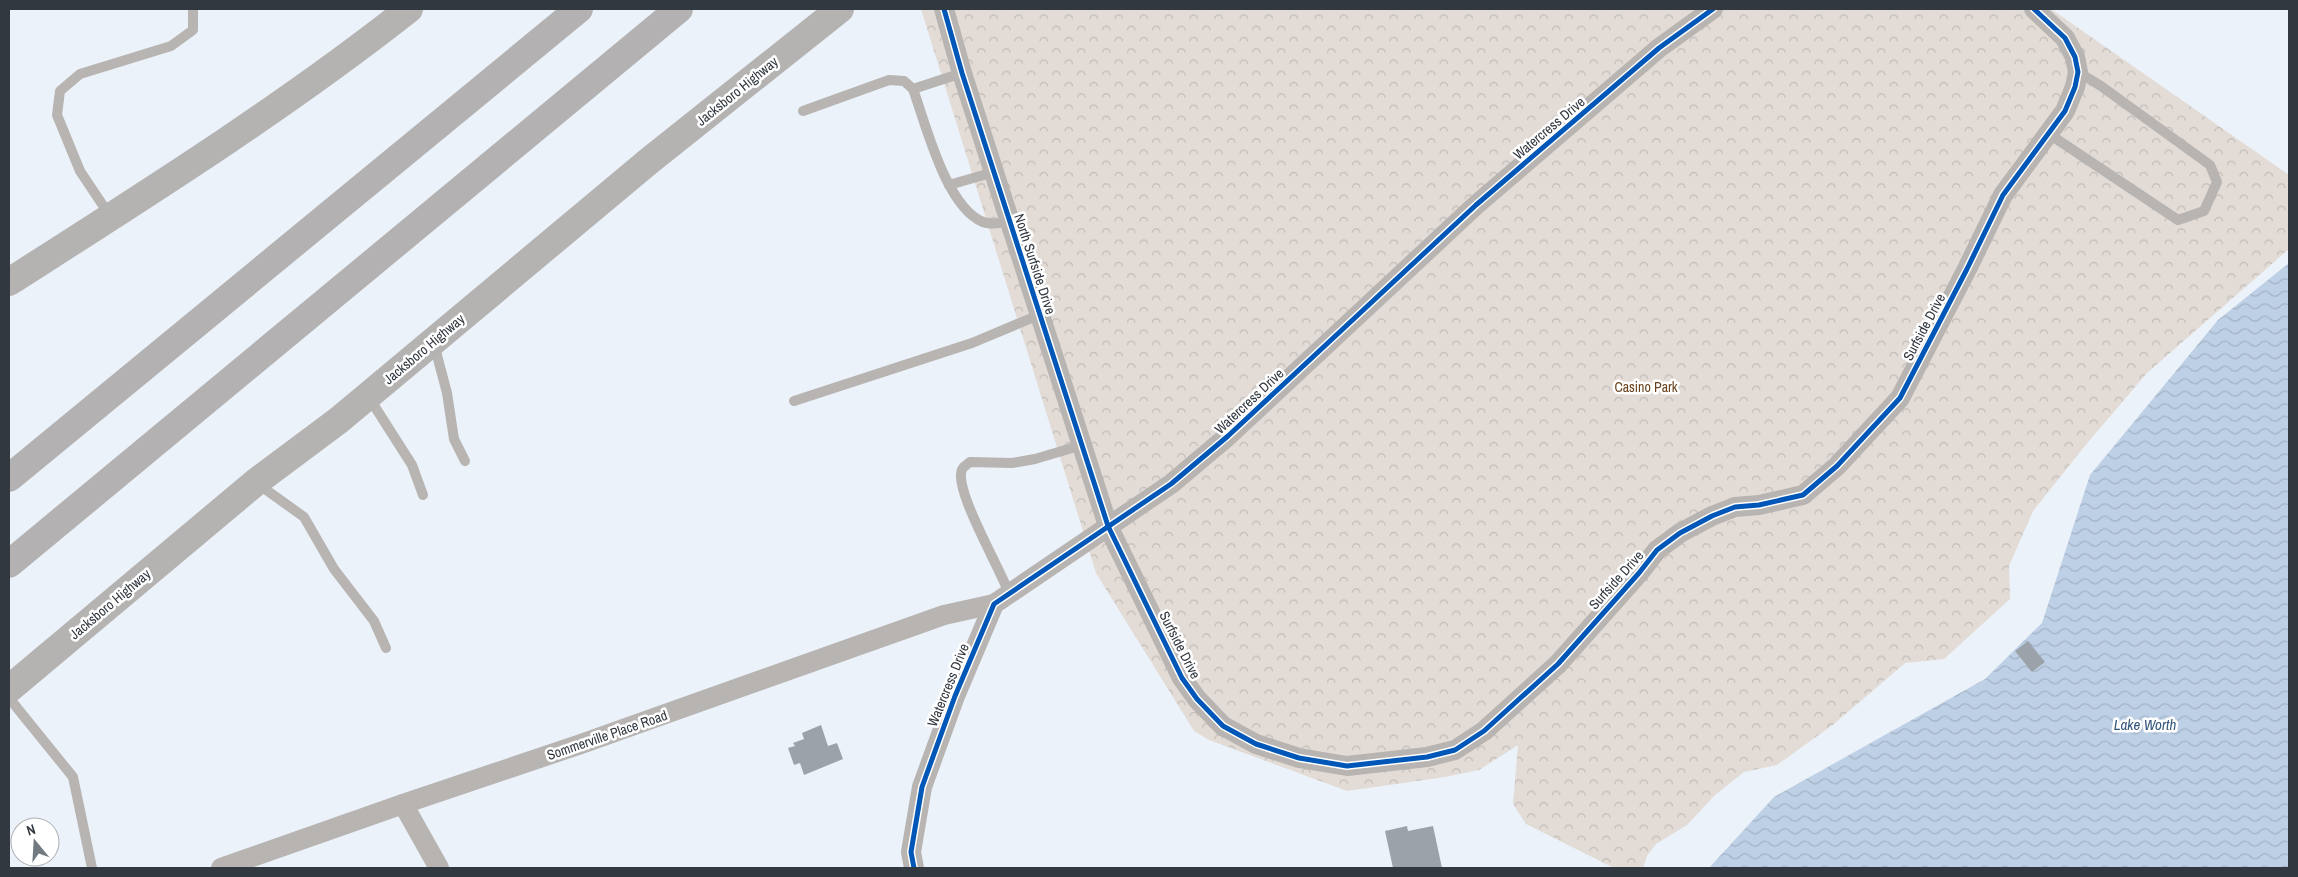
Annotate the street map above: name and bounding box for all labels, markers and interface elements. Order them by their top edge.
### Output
street label: Jacksboro Highway [692,52,782,130]
street label: Watercress Drive [1509,93,1589,163]
street label: North Surfside Drive [1010,211,1060,317]
street label: Surfside Drive [1899,290,1949,364]
street label: Jacksboro Highway [380,310,468,388]
street label: Watercress Drive [1211,364,1287,438]
park label: Casino Park [1614,378,1678,396]
street label: Surfside Drive [1585,547,1647,613]
street label: Jacksboro Highway [66,565,154,643]
street label: Surfside Drive [1155,608,1205,682]
street label: Watercress Drive [923,641,973,729]
street label: Sommerville Place Road [544,706,670,764]
water label: Lake Worth [2114,714,2176,735]
north arrow [10,817,60,867]
text: N [24,820,38,839]

